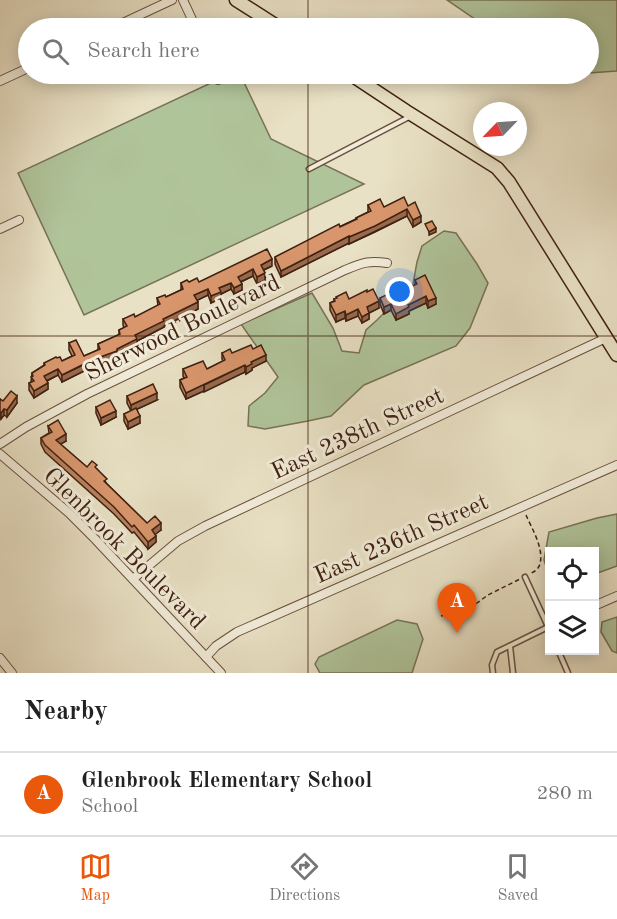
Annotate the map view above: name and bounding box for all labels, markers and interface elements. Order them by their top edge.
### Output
search box [18,18,599,84]
icon: search [39,35,72,68]
text: Search here [87,40,200,62]
north arrow [473,102,527,156]
street label: Sherwood Boulevard [81,271,284,387]
your location [385,277,414,306]
street label: East 238th Street [268,384,448,485]
street label: Glenbrook Boulevard [38,464,209,635]
street label: East 236th Street [311,491,492,589]
map controls [545,547,599,655]
button: locate [545,547,599,601]
pin: A [438,584,476,633]
button: layers [545,601,599,655]
text: Nearby [24,699,108,725]
text: Glenbrook Elementary School [81,770,372,792]
text: A [36,784,51,804]
text: 280 m [537,784,593,804]
text: School [81,797,138,817]
tab: Map [79,850,112,906]
tab: Directions [269,850,340,906]
tab: Saved [498,850,538,906]

